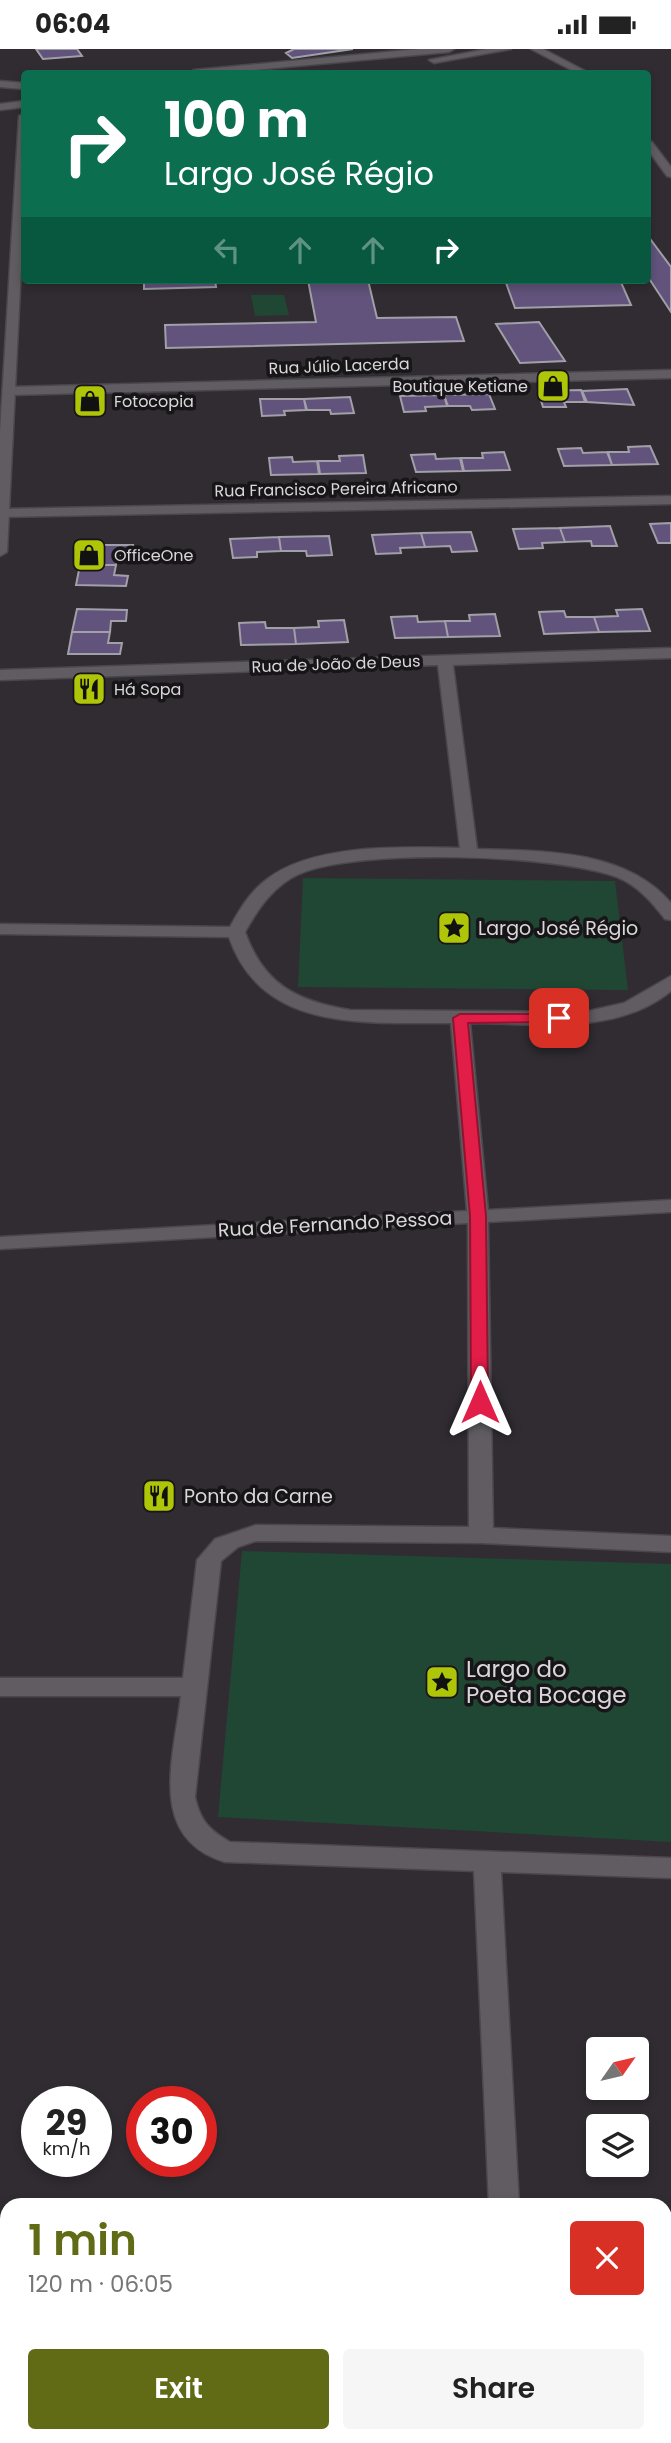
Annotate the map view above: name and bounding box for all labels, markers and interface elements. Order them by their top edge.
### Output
text: 06:04 [35,6,110,42]
text: 100 m [164,86,309,154]
icon: right [49,98,140,189]
text: Largo José Régio [164,151,434,196]
icon: left [208,231,246,269]
icon: ahead [281,231,319,269]
icon: ahead [354,231,392,269]
icon: right [427,231,465,269]
street label: Rua Júlio Lacerda [268,352,410,380]
shop icon: Boutique Ketiane [534,367,572,405]
place label: Boutique Ketiane [392,375,528,398]
shop icon: Fotocopia [71,382,109,420]
place label: Fotocopia [114,390,194,413]
street label: Rua Francisco Pereira Africano [214,475,458,503]
shop icon: OfficeOne [70,536,108,574]
place label: OfficeOne [114,544,193,567]
street label: Rua de João de Deus [251,650,421,678]
restaurant icon: Há Sopa [70,670,108,708]
place label: Há Sopa [114,678,181,701]
place icon: Largo José Régio [435,909,473,947]
place label: Largo José Régio [478,915,638,942]
pin [529,988,589,1048]
icon: arrive [540,999,578,1037]
street label: Rua de Fernando Pessoa [217,1204,453,1244]
position arrow [443,1365,517,1439]
restaurant icon: Ponto da Carne [140,1477,178,1515]
place label: Ponto da Carne [184,1483,333,1510]
place label: Largo do Poeta Bocage [466,1653,627,1711]
place icon: Largo do Poeta Bocage [423,1663,461,1701]
north arrow [586,2037,649,2100]
map controls [586,2037,649,2177]
speed limit sign: 30 [126,2086,217,2177]
text: 29 [46,2098,87,2147]
button: layers [586,2114,649,2177]
text: km/h [43,2136,90,2161]
text: 1 min [28,2211,137,2270]
button: close [570,2221,644,2295]
text: 120 m · 06:05 [28,2268,173,2300]
button: Exit [28,2349,329,2429]
button: Share [343,2349,644,2429]

